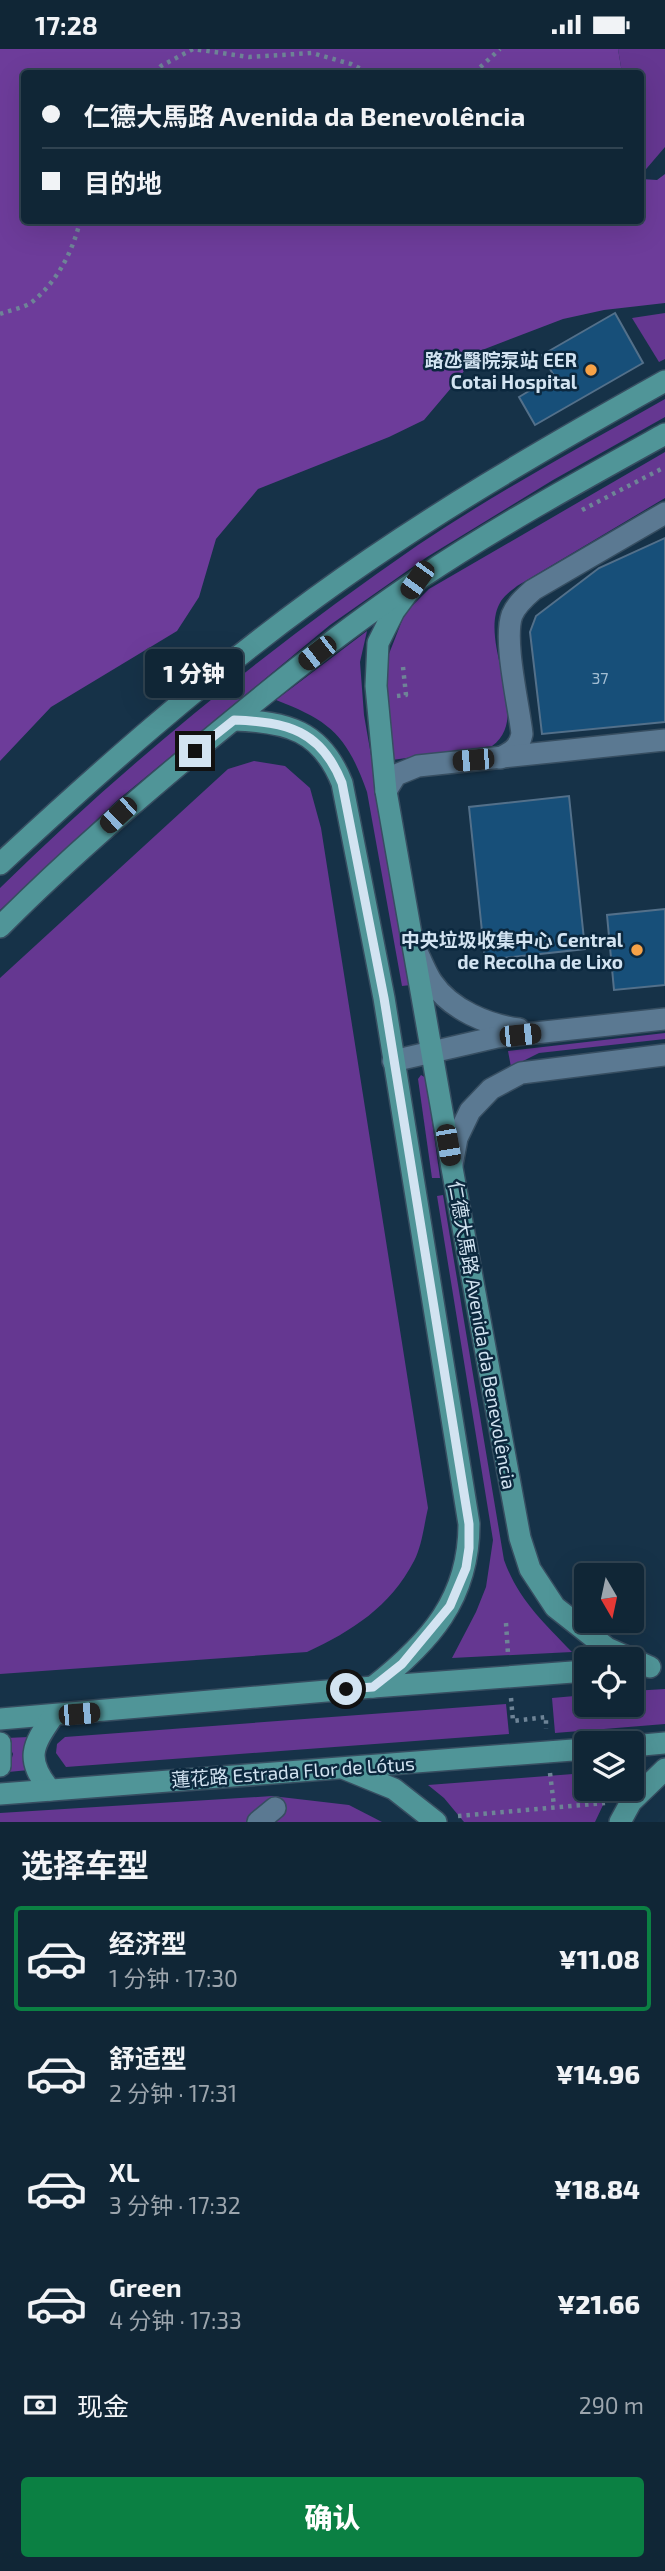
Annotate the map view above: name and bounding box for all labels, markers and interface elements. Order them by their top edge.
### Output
text: 17:28 [35,9,98,40]
text: 仁德大馬路 Avenida da Benevolência [84,100,525,131]
text: 目的地 [84,167,162,198]
place label: 路氹醫院泵站 EER Cotai Hospital [425,348,578,393]
marker: 路氹醫院泵站 EER Cotai Hospital [583,362,599,378]
car [397,557,438,603]
car [294,632,341,674]
callout: 1 分钟 [146,649,244,699]
text: 1 分钟 [163,659,225,687]
house number: 37 [591,668,609,687]
route end [179,735,211,767]
car [452,748,495,772]
car [96,793,141,837]
place label: 中央垃圾收集中心 Central de Recolha de Lixo [401,928,624,973]
marker: 中央垃圾收集中心 Central de Recolha de Lixo [629,942,645,958]
car [499,1022,542,1048]
car [435,1122,462,1168]
street label: 仁德大馬路 Avenida da Benevolência [445,1179,521,1491]
north arrow [574,1563,644,1633]
map controls [574,1563,644,1801]
button: locate [574,1647,644,1717]
route start [330,1673,362,1705]
car [58,1702,101,1726]
button: layers [574,1731,644,1801]
street label: 蓮花路 Estrada Flor de Lótus [170,1751,416,1791]
text: 选择车型 [21,1845,149,1883]
icon: car [25,1927,88,1990]
text: 经济型 [109,1927,187,1958]
text: ¥11.08 [559,1943,640,1974]
text: 1 分钟 · 17:30 [109,1964,238,1992]
icon: car [25,2042,88,2105]
text: 舒适型 [109,2042,187,2073]
text: ¥14.96 [556,2058,640,2089]
text: 2 分钟 · 17:31 [109,2079,237,2107]
text: XL [109,2156,140,2187]
icon: car [25,2157,88,2220]
text: ¥18.84 [554,2173,640,2204]
text: 3 分钟 · 17:32 [109,2191,241,2219]
text: Green [109,2271,182,2302]
icon: car [25,2272,88,2335]
text: ¥21.66 [557,2288,640,2319]
text: 4 分钟 · 17:33 [109,2306,242,2334]
icon: cash [21,2386,59,2424]
text: 现金 [77,2390,129,2421]
text: 290 m [579,2391,644,2419]
button: 确认 [21,2477,644,2557]

